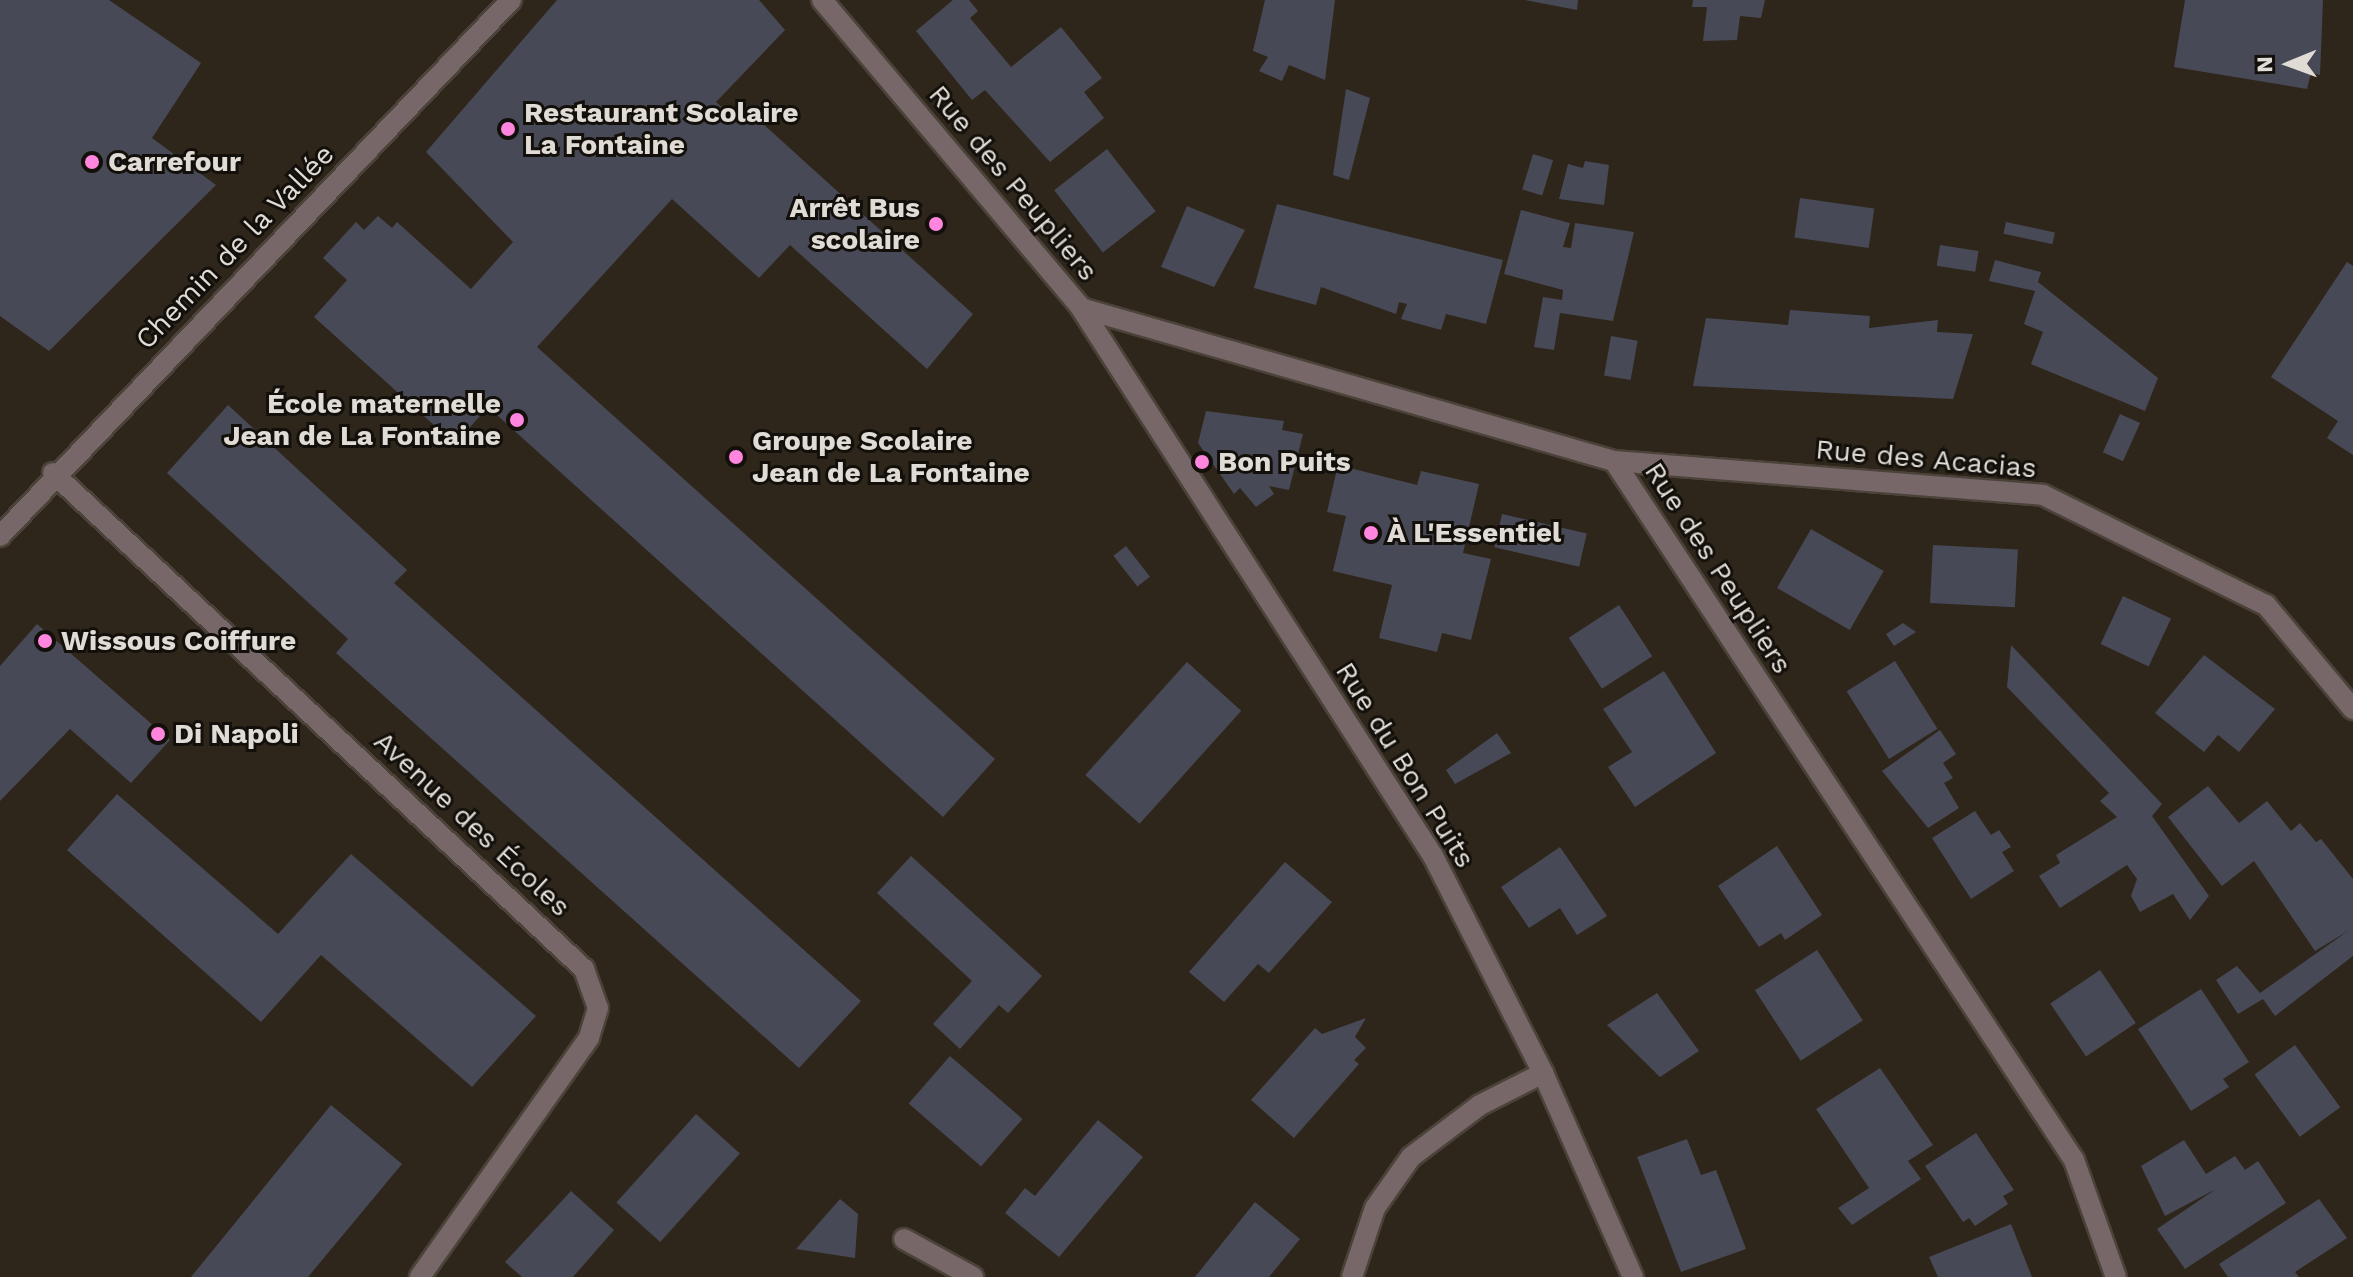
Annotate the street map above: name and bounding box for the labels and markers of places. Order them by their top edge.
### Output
place label: Restaurant Scolaire La Fontaine [524,96,798,162]
marker: Restaurant Scolaire La Fontaine [499,120,517,138]
place label: Carrefour [108,145,241,179]
marker: Carrefour [83,153,101,171]
place label: Arrêt Bus scolaire [789,191,920,257]
marker: Arrêt Bus scolaire [927,215,945,233]
place label: École maternelle Jean de La Fontaine [223,387,501,453]
marker: École maternelle Jean de La Fontaine [508,411,526,429]
place label: Groupe Scolaire Jean de La Fontaine [752,424,1030,490]
place label: Bon Puits [1218,445,1351,479]
marker: Groupe Scolaire Jean de La Fontaine [727,448,745,466]
marker: Bon Puits [1193,453,1211,471]
place label: À L'Essentiel [1387,516,1562,550]
marker: À L'Essentiel [1362,524,1380,542]
place label: Wissous Coiffure [61,624,296,658]
marker: Wissous Coiffure [36,632,54,650]
place label: Di Napoli [174,717,299,751]
marker: Di Napoli [149,725,167,743]

